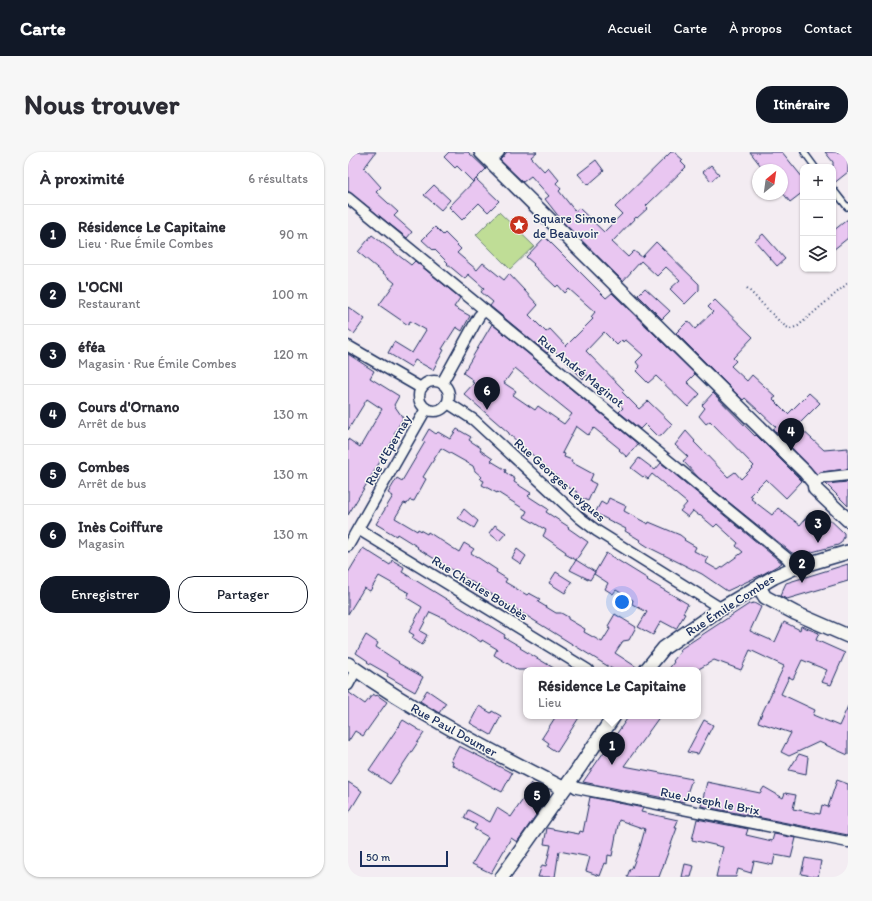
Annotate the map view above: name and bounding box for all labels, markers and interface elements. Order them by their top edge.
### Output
text: Carte [20,17,66,40]
text: Accueil [608,20,651,37]
text: Carte [673,20,707,37]
text: À propos [729,20,782,37]
text: Contact [804,20,852,37]
button: Itinéraire [756,86,848,123]
text: Nous trouver [24,87,179,121]
north arrow [752,164,788,200]
map controls [800,164,836,272]
button: + [800,164,836,200]
text: À proximité [40,168,125,188]
text: 6 résultats [248,171,308,186]
button: − [800,200,836,236]
place label: Square Simone de Beauvoir [533,211,616,241]
place icon: Square Simone de Beauvoir [508,214,530,236]
text: Résidence Le Capitaine [78,218,226,236]
text: 1 [50,227,56,242]
text: 90 m [279,227,308,242]
text: Lieu · Rue Émile Combes [78,236,213,251]
button: layers [800,236,836,272]
text: L'OCNI [78,278,123,296]
text: 2 [50,287,56,302]
text: 100 m [272,287,308,302]
text: Restaurant [78,296,140,311]
street label: Rue André Maginot [535,332,627,410]
text: éféa [78,338,105,356]
text: 3 [49,347,57,362]
text: 120 m [273,347,308,362]
text: Magasin · Rue Émile Combes [78,356,237,371]
pin: 6 [474,377,500,410]
text: Cours d'Ornano [78,398,179,416]
text: 4 [49,407,57,422]
text: 130 m [273,407,308,422]
street label: Rue d'Epernay [362,412,414,488]
text: Arrêt de bus [78,416,146,431]
pin: 4 [778,418,804,451]
street label: Rue Georges Leygues [511,435,609,525]
text: Combes [78,458,130,476]
text: 5 [50,467,56,482]
text: 130 m [273,467,308,482]
text: Arrêt de bus [78,476,146,491]
pin: 3 [805,510,831,543]
text: Inès Coiffure [78,518,163,536]
text: 6 [50,527,56,542]
text: 130 m [273,527,308,542]
text: Magasin [78,536,125,551]
pin: 2 [789,550,815,583]
street label: Rue Charles Boubès [429,552,531,624]
street label: Rue Émile Combes [683,571,777,639]
button: Enregistrer [40,576,170,613]
button: Partager [178,576,308,613]
your location [612,592,632,612]
popup [523,667,701,719]
text: Résidence Le Capitaine [538,677,686,695]
text: Lieu [538,695,561,710]
street label: Rue Paul Doumer [408,700,501,760]
pin: 1 [599,732,625,765]
pin: 5 [524,782,550,815]
street label: Rue Joseph le Brix [659,784,761,818]
scale bar [360,849,448,868]
text: 50 m [366,851,390,864]

